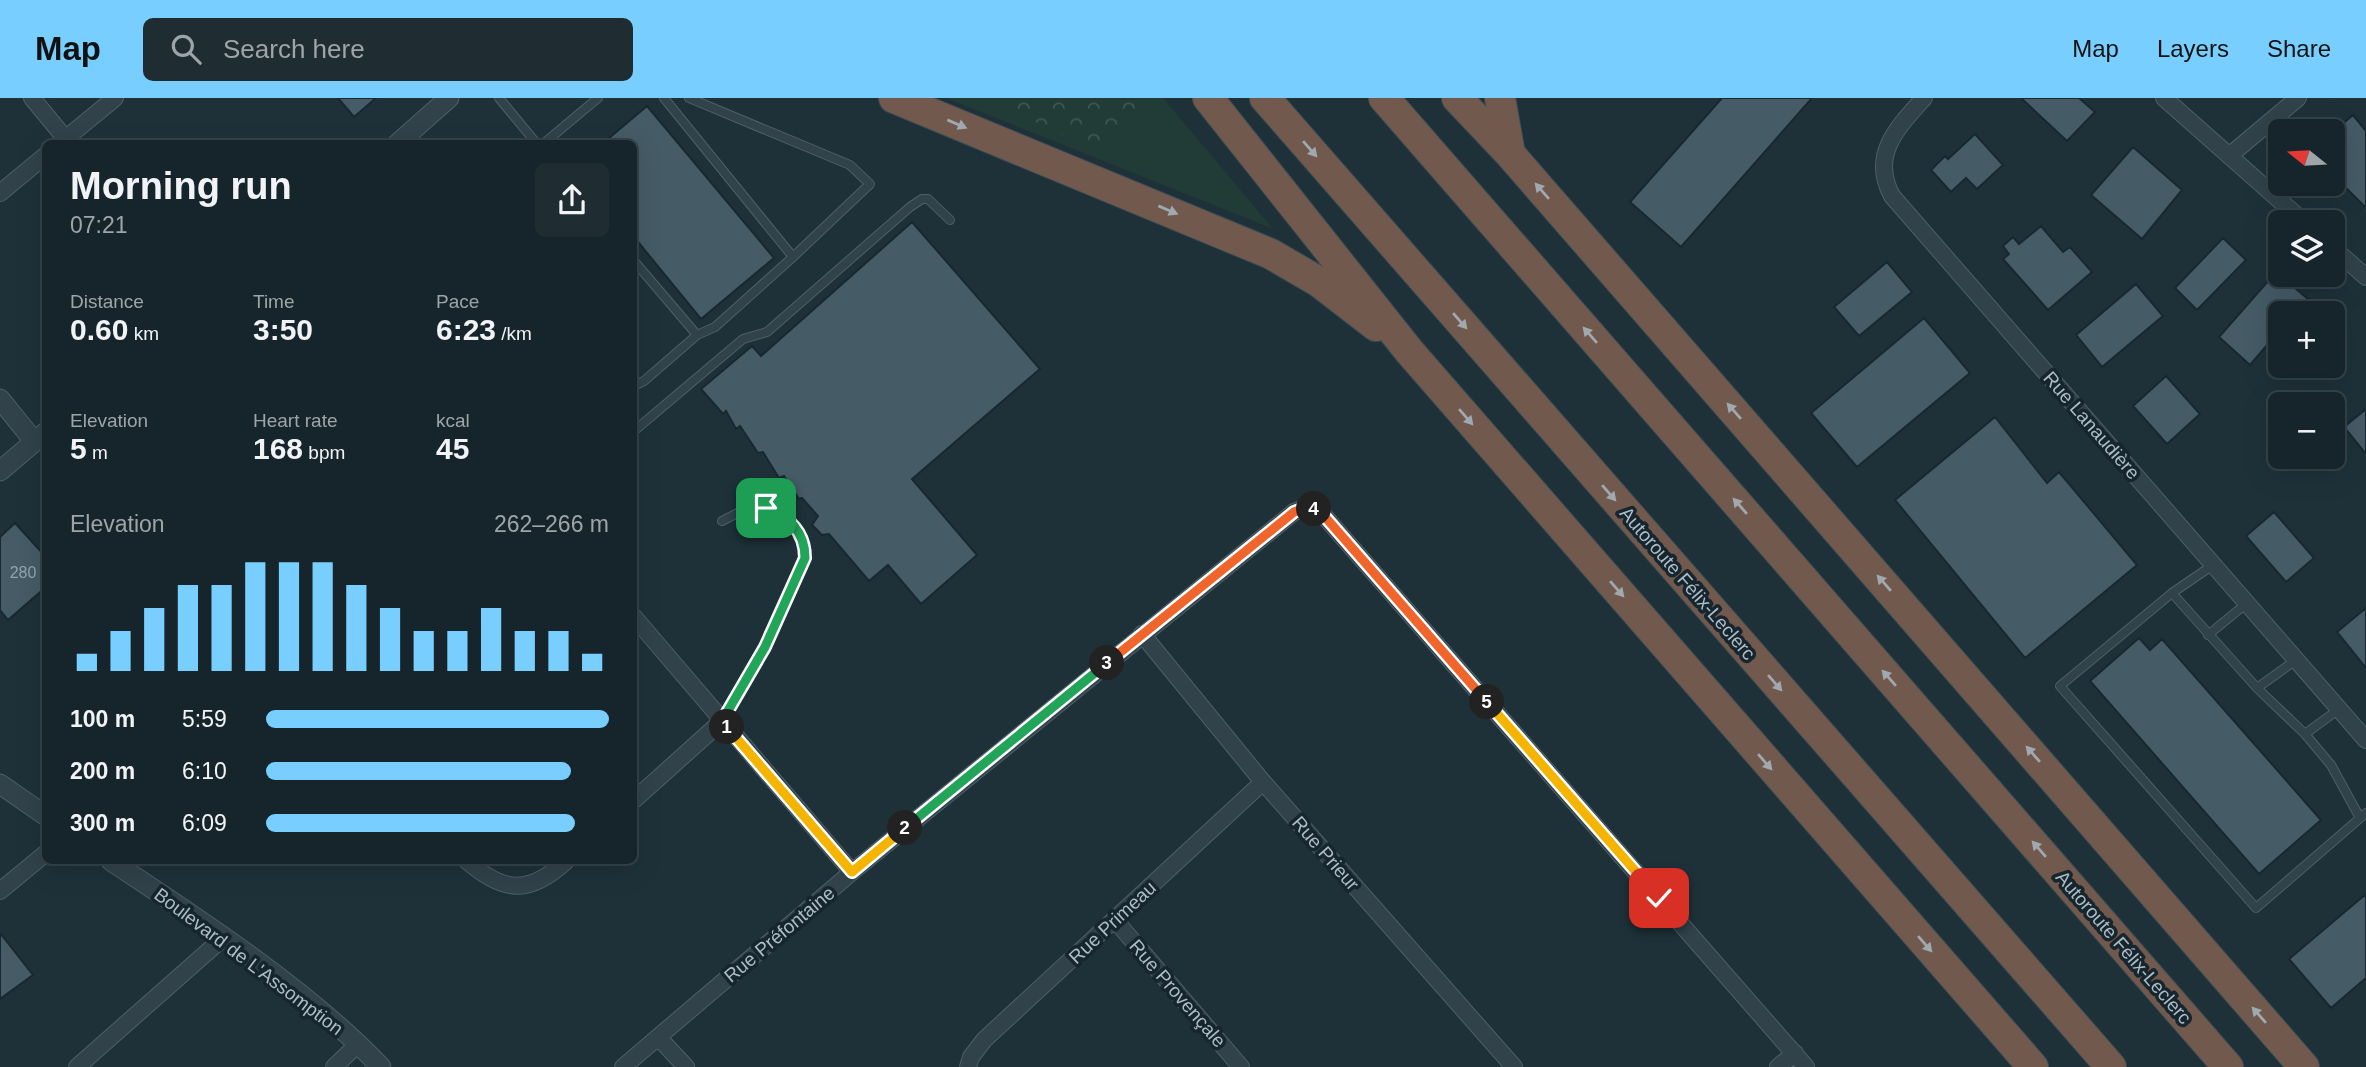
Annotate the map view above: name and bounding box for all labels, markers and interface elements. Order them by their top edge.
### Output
search box [143,18,633,81]
text: Map [35,30,101,67]
icon: search [167,30,205,68]
text: Search here [223,34,365,64]
text: Map [2072,35,2119,62]
text: Layers [2157,35,2229,62]
text: Share [2267,35,2331,62]
one-way arrow [947,119,968,130]
north arrow [2268,119,2345,196]
map controls [2268,119,2345,469]
one-way arrow [1302,141,1317,158]
button: share [535,163,609,237]
text: Morning run [70,165,292,207]
one-way arrow [1535,183,1550,200]
one-way arrow [1158,204,1178,216]
button: layers [2268,210,2345,287]
text: 07:21 [70,212,128,238]
text: Distance [70,291,144,312]
text: Time [253,291,295,312]
text: Pace [436,291,479,312]
button: + [2268,301,2345,378]
one-way arrow [1452,312,1468,330]
text: 0.60 [70,313,128,346]
text: 3:50 [253,313,313,346]
text: 6:23 [436,313,496,346]
text: km [128,323,159,344]
text: /km [496,323,532,344]
one-way arrow [1583,326,1599,343]
street label: Rue Lanaudière [2039,367,2144,483]
button: − [2268,392,2345,469]
one-way arrow [1726,402,1742,420]
one-way arrow [1458,408,1474,426]
text: Elevation [70,410,148,431]
text: Heart rate [253,410,337,431]
text: kcal [436,410,470,431]
text: 5 [70,432,87,465]
text: 168 [253,432,303,465]
text: 45 [436,432,469,465]
text: m [87,442,108,463]
text: bpm [303,442,345,463]
pin [736,478,796,538]
one-way arrow [1601,484,1616,501]
icon: arrive [747,489,785,527]
pin: 4 [1296,492,1332,526]
one-way arrow [1732,497,1748,515]
text: 4 [1308,498,1319,519]
street label: Autoroute Félix-Leclerc [1616,503,1760,664]
text: Elevation [70,511,165,537]
text: 262–266 m [494,511,609,537]
house number: 280 [10,564,36,581]
one-way arrow [1876,574,1892,592]
one-way arrow [1609,581,1624,598]
pin: 3 [1090,646,1124,680]
text: 3 [1101,652,1112,673]
one-way arrow [1882,669,1897,686]
one-way arrow [1766,674,1782,691]
pin: 5 [1470,684,1504,720]
text: 5 [1481,691,1492,712]
text: 100 m [70,706,135,732]
text: 5:59 [182,706,227,732]
pin: 1 [710,710,744,744]
text: 1 [721,716,732,737]
one-way arrow [2026,746,2041,763]
one-way arrow [1757,753,1773,771]
text: 200 m [70,758,135,784]
text: 6:10 [182,758,227,784]
text: 300 m [70,810,135,836]
text: 6:09 [182,810,227,836]
pin: 2 [888,810,922,846]
street label: Rue Prieur [1288,812,1364,895]
text: 2 [899,817,910,838]
one-way arrow [2031,840,2047,858]
street label: Autoroute Félix-Leclerc [2052,867,2196,1028]
pin [1629,868,1689,928]
street label: Rue Primeau [1065,877,1160,968]
icon: check [1640,879,1678,917]
street label: Rue Préfontaine [720,882,839,987]
street label: Boulevard de L'Assomption [150,884,347,1039]
street label: Rue Provençale [1125,935,1230,1051]
one-way arrow [1917,935,1933,953]
one-way arrow [2252,1007,2267,1024]

